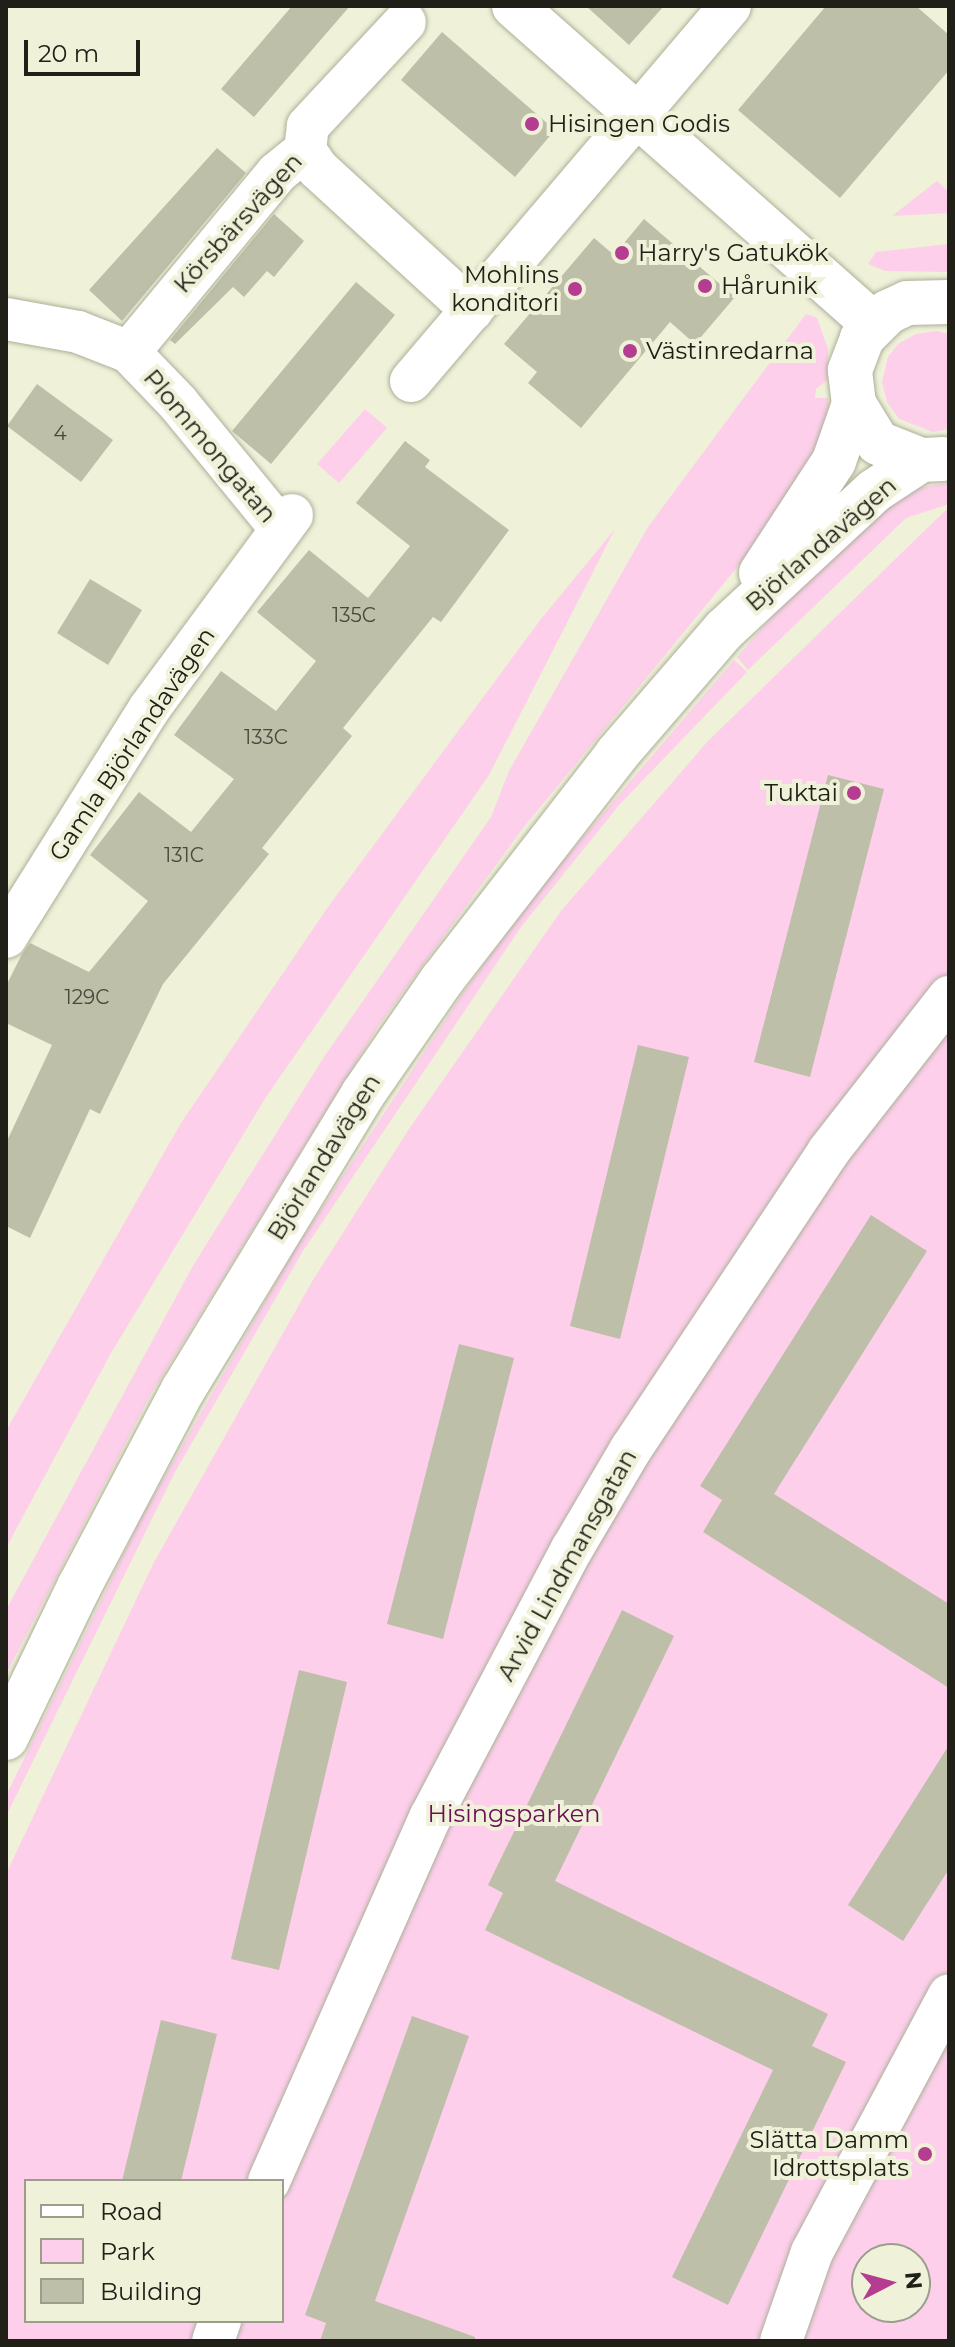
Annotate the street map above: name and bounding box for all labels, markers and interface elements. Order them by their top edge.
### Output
scale bar [28,24,144,74]
text: 20 m [38,39,99,68]
place label: Hisingen Godis [548,110,730,138]
marker: Hisingen Godis [523,115,541,133]
street label: Körsbärsvägen [168,147,308,299]
place label: Harry's Gatukök [638,239,828,267]
marker: Harry's Gatukök [613,244,631,262]
place label: Mohlins konditori [451,261,559,317]
place label: Hårunik [721,272,817,300]
marker: Hårunik [696,277,714,295]
marker: Mohlins konditori [566,280,584,298]
place label: Västinredarna [646,337,814,365]
marker: Västinredarna [621,342,639,360]
street label: Plommongatan [138,364,282,528]
house number: 4 [53,421,67,445]
street label: Björlandavägen [740,471,902,617]
house number: 135C [332,603,376,627]
street label: Gamla Björlandavägen [43,622,221,866]
house number: 133C [244,725,288,749]
place label: Tuktai [764,779,838,807]
marker: Tuktai [845,784,863,802]
house number: 131C [164,843,204,867]
house number: 129C [65,985,109,1009]
street label: Björlandavägen [261,1069,387,1245]
street label: Arvid Lindmansgatan [491,1444,643,1686]
park label: Hisingsparken [428,1800,600,1828]
place label: Slätta Damm Idrottsplats [750,2126,909,2182]
marker: Slätta Damm Idrottsplats [916,2145,934,2163]
legend [24,2179,284,2323]
text: Road [100,2197,163,2226]
text: Park [100,2237,155,2266]
north arrow [851,2243,931,2323]
text: N [899,2270,928,2291]
text: Building [100,2277,203,2306]

